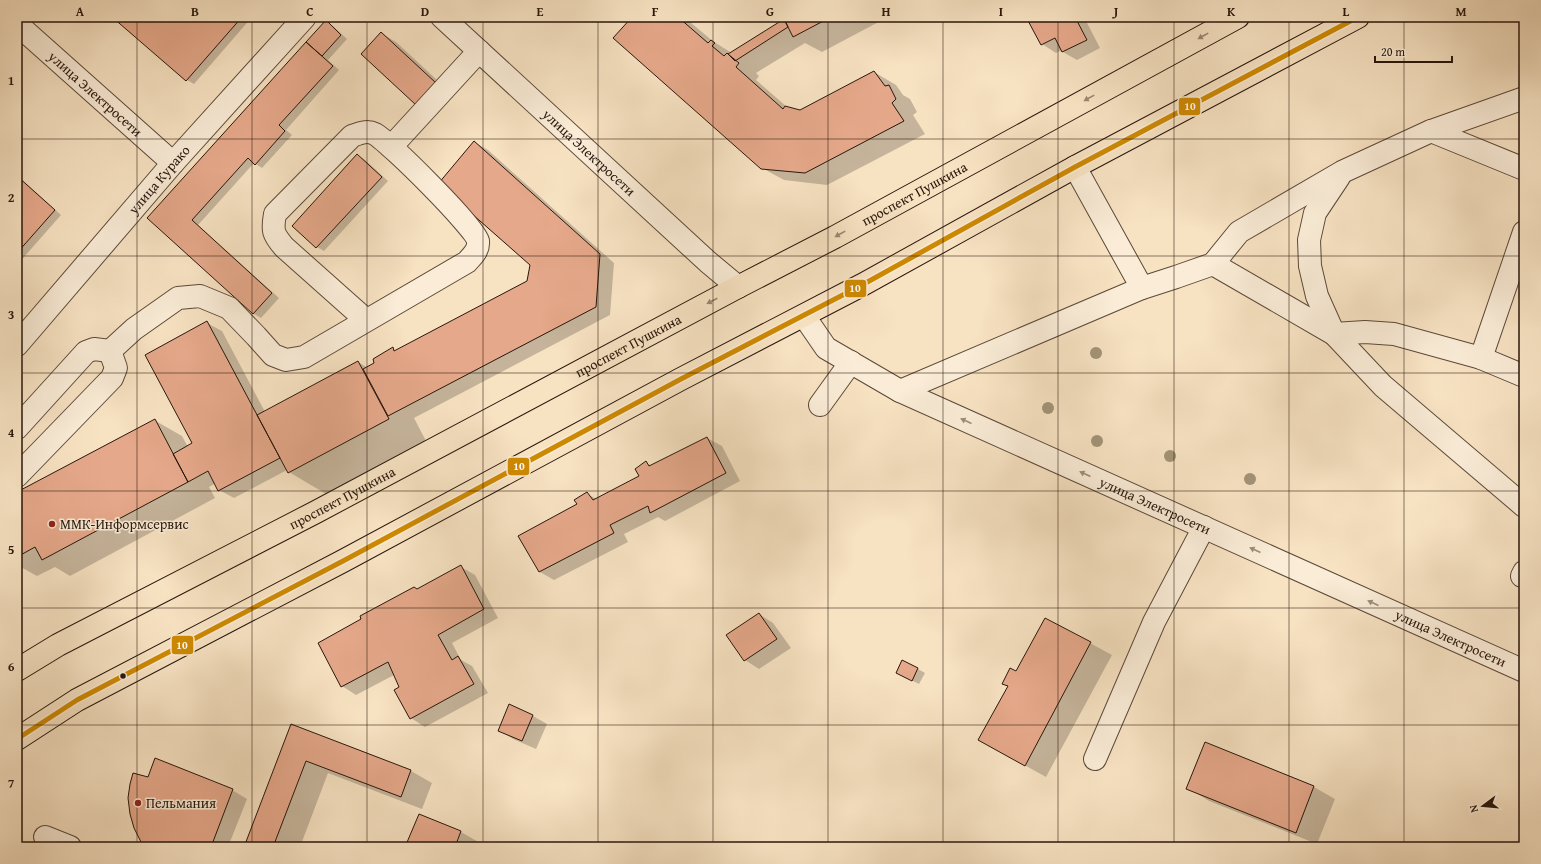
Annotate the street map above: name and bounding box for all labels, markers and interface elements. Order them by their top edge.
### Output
text: A [76,2,85,21]
text: B [191,2,199,21]
text: C [306,2,314,21]
text: D [421,2,429,21]
text: E [537,2,544,21]
text: F [652,2,659,21]
text: G [766,2,774,21]
text: H [881,2,891,21]
text: I [999,2,1003,21]
text: J [1112,2,1119,21]
text: K [1227,2,1236,21]
text: L [1343,2,1350,21]
text: M [1455,2,1467,21]
one-way arrow [1198,32,1209,39]
scale bar [1375,38,1452,64]
text: 20 m [1381,43,1405,60]
street label: улица Электросети [43,46,147,141]
text: 1 [8,71,14,90]
one-way arrow [1083,95,1095,101]
line badge: 10 [1178,97,1201,116]
text: 10 [1184,98,1196,114]
street label: улица Электросети [537,104,640,200]
street label: улица Курако [123,141,194,219]
street label: проспект Пушкина [858,157,971,231]
text: 2 [8,188,15,207]
one-way arrow [834,231,846,237]
line badge: 10 [844,279,867,298]
text: 10 [849,280,861,296]
one-way arrow [707,297,718,304]
text: 3 [8,305,14,324]
street label: проспект Пушкина [571,309,685,382]
one-way arrow [961,418,972,424]
text: 4 [8,423,15,442]
line badge: 10 [507,457,530,476]
text: 10 [513,458,525,474]
street label: проспект Пушкина [285,461,399,534]
one-way arrow [1079,471,1091,477]
street label: улица Электросети [1095,471,1214,539]
place label: ММК-Информсервис [60,514,189,534]
marker: ММК-Информсервис [47,519,57,529]
text: 5 [8,540,15,559]
one-way arrow [1249,547,1260,553]
one-way arrow [1368,600,1379,606]
street label: улица Электросети [1391,604,1509,672]
line badge: 10 [171,635,194,655]
text: 10 [176,637,188,653]
text: 6 [8,657,15,676]
unlabelled marker [118,671,128,681]
text: 7 [8,774,15,793]
north arrow [1463,786,1503,826]
place label: Пельмания [146,793,216,813]
marker: Пельмания [133,798,143,808]
text: N [1465,802,1482,814]

